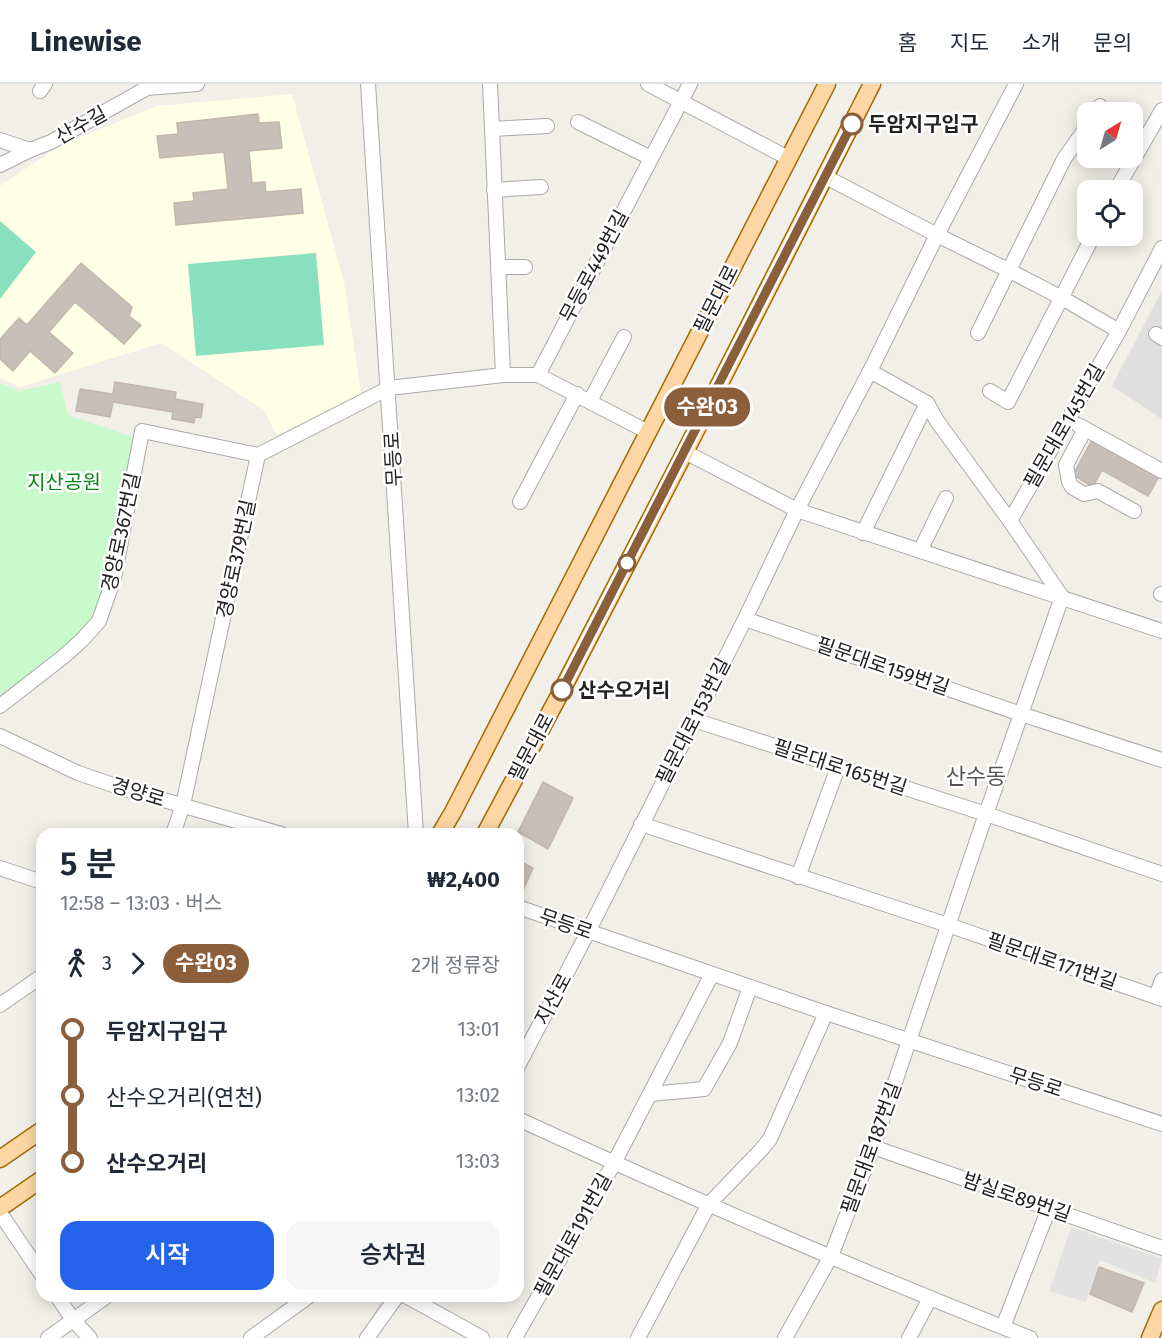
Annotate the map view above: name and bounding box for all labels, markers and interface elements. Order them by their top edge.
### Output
text: Linewise [30,25,142,58]
text: 홈 [898,30,917,56]
text: 지도 [950,30,989,56]
text: 소개 [1022,30,1060,56]
text: 문의 [1093,30,1132,56]
street label: 산수길 [51,101,111,149]
north arrow [1077,102,1143,168]
map controls [1077,102,1143,246]
place label: 두암지구입구 [868,112,978,136]
marker: 두암지구입구 [841,113,863,135]
button: locate [1077,180,1143,246]
street label: 무등로449번길 [554,206,634,326]
street label: 필문대로 [689,261,743,337]
street label: 필문대로145번길 [1019,360,1109,492]
line badge: 수완03 [665,388,749,426]
text: 수완03 [676,394,738,420]
street label: 무등로 [380,431,406,487]
park label: 지산공원 [27,470,101,494]
street label: 경양로367번길 [97,470,145,594]
street label: 경양로379번길 [212,497,260,621]
unlabelled marker [618,554,636,572]
street label: 필문대로159번길 [813,632,953,700]
street label: 필문대로153번길 [651,654,735,788]
place label: 산수오거리 [578,678,670,702]
marker: 산수오거리 [551,679,573,701]
street label: 필문대로 [503,709,559,785]
street label: 필문대로165번길 [770,734,910,800]
district label: 산수동 [946,763,1006,790]
street label: 경양로 [108,772,168,812]
text: 5 분 [60,844,116,884]
text: ₩2,400 [427,866,500,893]
text: 12:58 – 13:03 · 버스 [60,891,222,915]
street label: 무등로 [536,904,596,944]
street label: 필문대로171번길 [984,927,1120,995]
icon: walk [60,947,93,980]
icon: forward [121,947,154,980]
text: 수완03 [175,950,237,976]
text: 3 [102,951,112,975]
text: 2개 정류장 [411,953,500,977]
street label: 지산로 [529,969,577,1029]
text: 13:01 [457,1017,500,1041]
text: 두암지구입구 [106,1018,227,1045]
street label: 무등로 [1006,1062,1066,1102]
street label: 필문대로187번길 [836,1079,906,1217]
text: 13:02 [456,1083,500,1107]
text: 산수오거리(연천) [106,1084,262,1111]
text: 13:03 [456,1149,500,1173]
text: 산수오거리 [106,1150,207,1177]
street label: 밤실로89번길 [960,1167,1074,1227]
street label: 필문대로191번길 [529,1169,617,1301]
button: 시작 [60,1221,274,1290]
button: 승차권 [286,1221,500,1290]

